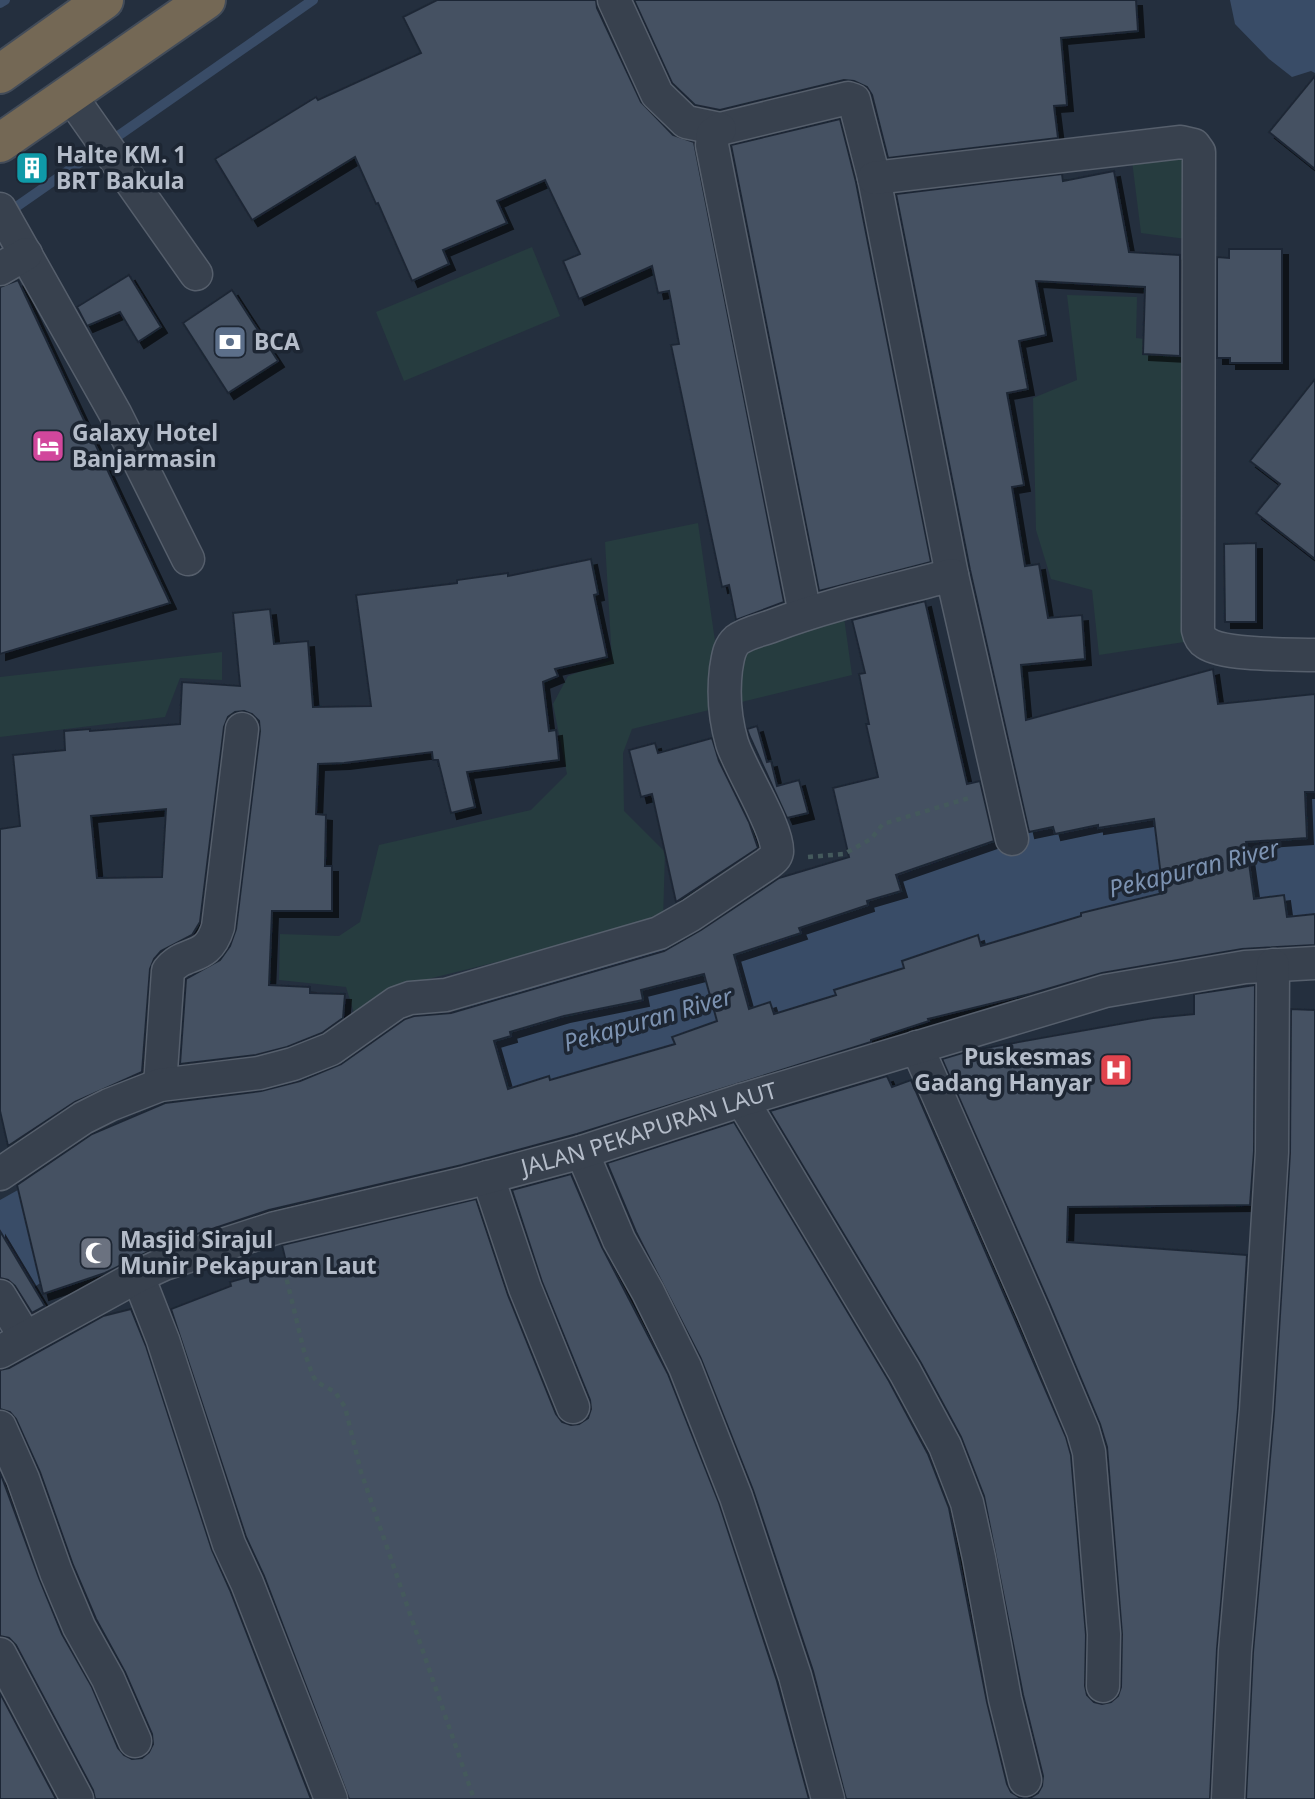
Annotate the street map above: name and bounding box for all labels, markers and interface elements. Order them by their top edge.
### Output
place label: Halte KM. 1 BRT Bakula [56,138,186,196]
building icon: Halte KM. 1 BRT Bakula [13,149,51,187]
bank icon: BCA [211,323,249,361]
place label: BCA [254,325,300,357]
place label: Galaxy Hotel Banjarmasin [72,416,218,474]
hotel icon: Galaxy Hotel Banjarmasin [29,427,67,465]
water label: Pekapuran River [1105,830,1284,905]
water label: Pekapuran River [559,978,737,1058]
place label: Puskesmas Gadang Hanyar [914,1040,1092,1098]
hospital icon: Puskesmas Gadang Hanyar [1097,1051,1135,1089]
street label: JALAN PEKAPURAN LAUT [515,1073,781,1183]
place label: Masjid Sirajul Munir Pekapuran Laut [120,1223,376,1281]
mosque icon: Masjid Sirajul Munir Pekapuran Laut [77,1234,115,1272]

